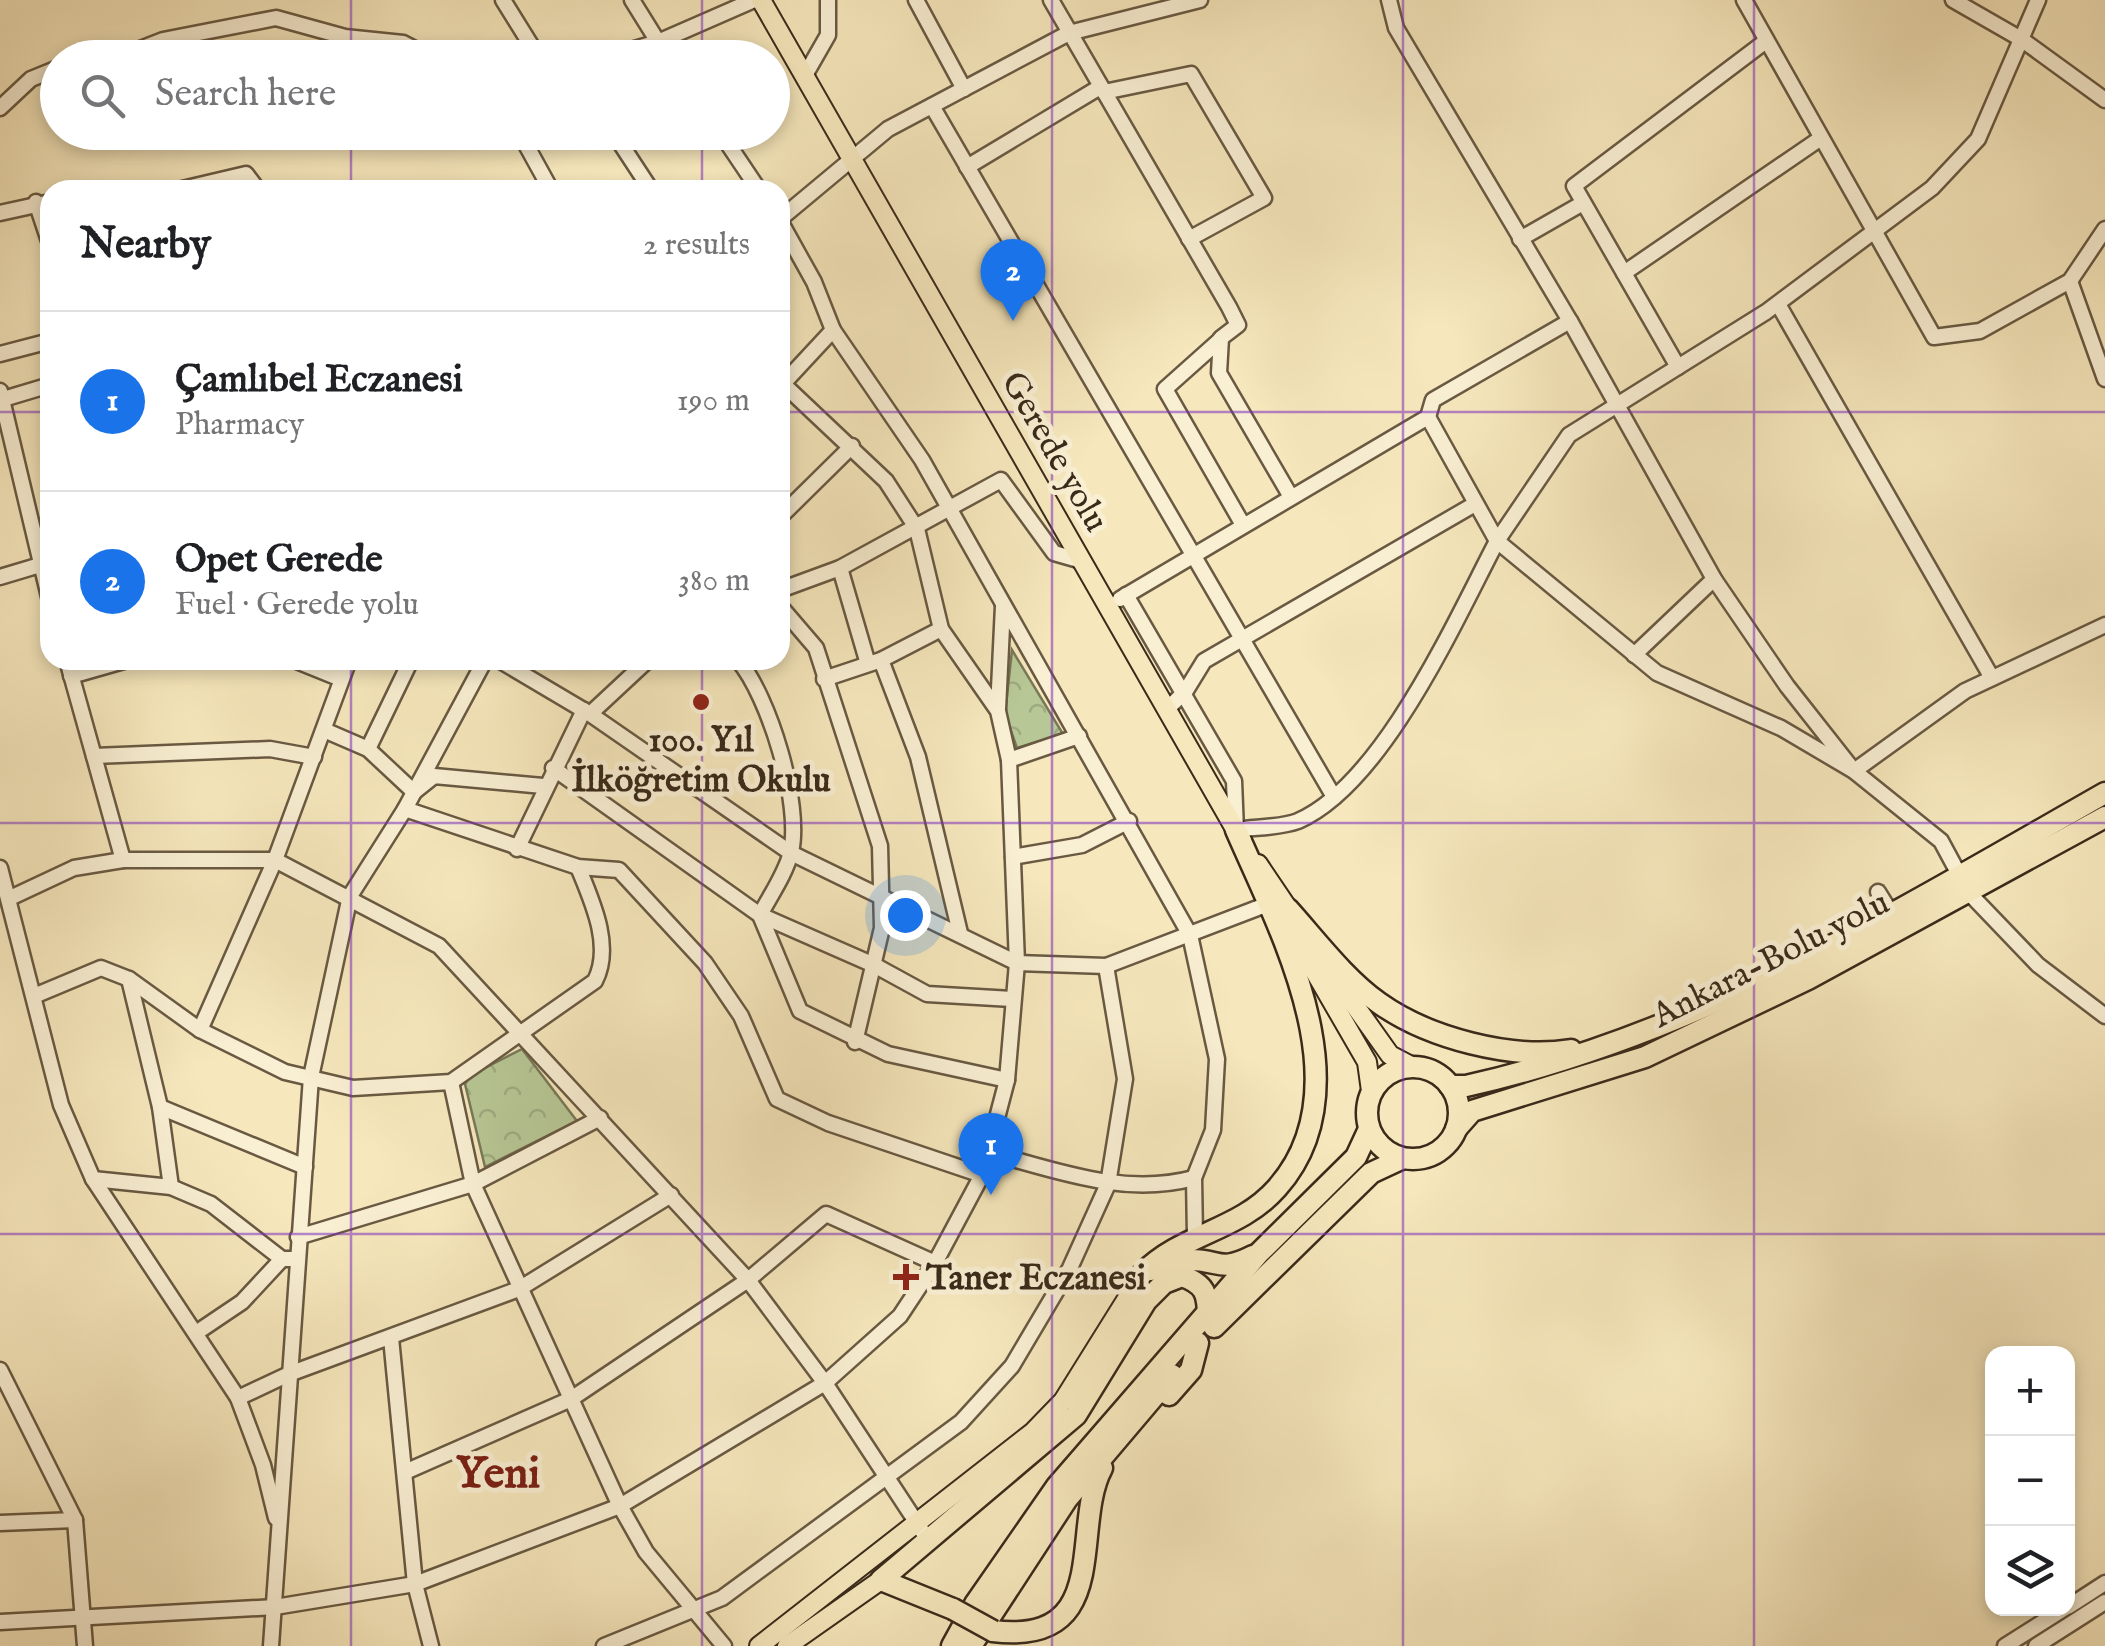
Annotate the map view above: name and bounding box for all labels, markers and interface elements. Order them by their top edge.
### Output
search box [40,40,790,150]
icon: search [75,68,130,123]
text: Search here [155,71,336,119]
text: Nearby [80,219,211,272]
text: 2 results [643,225,750,266]
pin: 2 [980,238,1046,321]
text: Çamlıbel Eczanesi [175,357,463,405]
street label: Gerede yolu [990,364,1118,541]
text: 1 [107,381,118,422]
text: 190 m [677,381,750,422]
text: Pharmacy [175,405,304,446]
text: Opet Gerede [175,537,383,585]
text: 2 [105,561,120,602]
text: 380 m [678,561,750,602]
text: Fuel · Gerede yolu [175,585,419,626]
marker: 100. Yıl İlköğretim Okulu [690,691,712,713]
place label: 100. Yıl İlköğretim Okulu [571,719,831,804]
street label: Ankara-Bolu yolu [1644,881,1897,1040]
your location [880,890,931,941]
pin: 1 [958,1112,1024,1195]
place label: Taner Eczanesi [925,1257,1146,1302]
marker: Taner Eczanesi [895,1266,917,1288]
map controls [1985,1346,2075,1616]
button: + [1985,1346,2075,1436]
button: − [1985,1436,2075,1526]
district label: Yeni [456,1446,540,1503]
button: layers [1985,1526,2075,1616]

